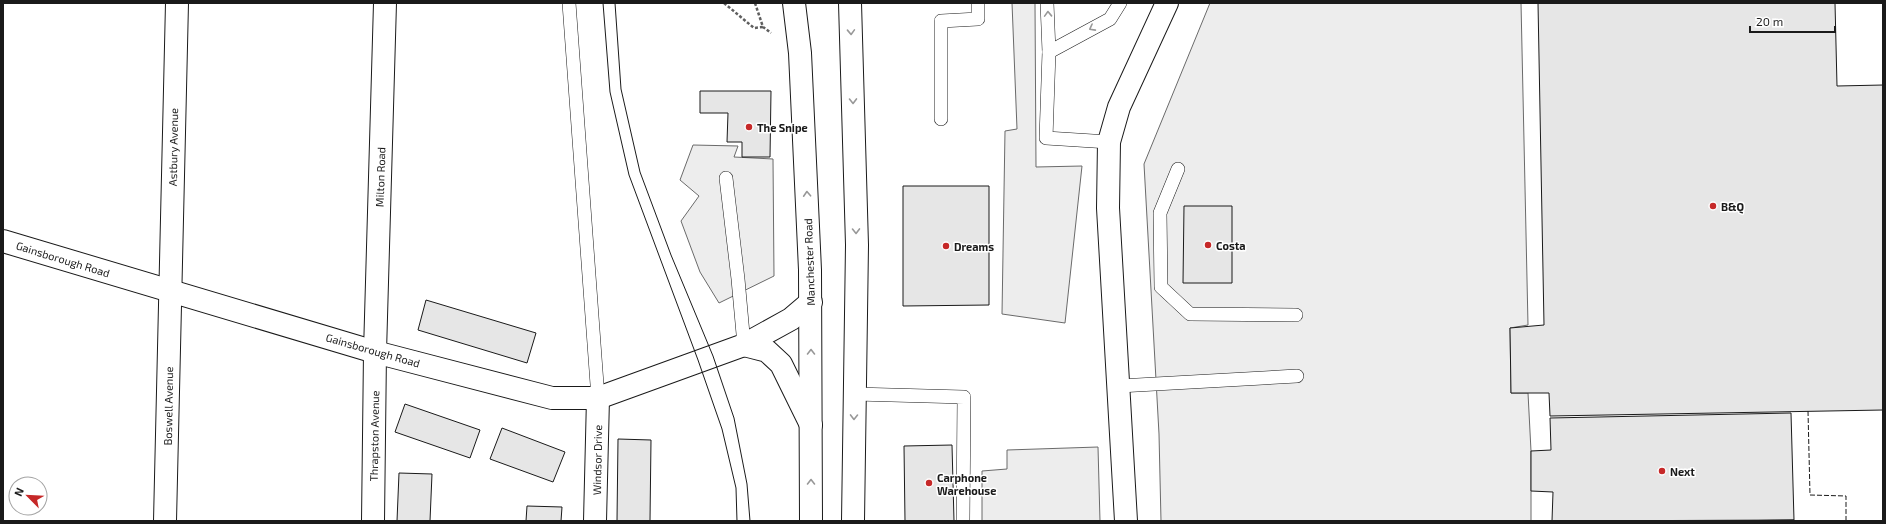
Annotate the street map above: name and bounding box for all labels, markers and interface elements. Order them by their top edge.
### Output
scale bar [1750,8,1835,34]
one-way arrow [1044,11,1052,17]
text: 20 m [1756,14,1783,28]
one-way arrow [1089,24,1096,31]
one-way arrow [847,29,855,35]
one-way arrow [849,98,857,104]
street label: Astbury Avenue [166,108,180,186]
place label: The Snipe [757,121,808,134]
marker: The Snipe [744,122,754,132]
street label: Milton Road [372,147,388,207]
one-way arrow [802,191,811,197]
place label: B&Q [1721,200,1744,214]
marker: B&Q [1708,201,1718,211]
street label: Manchester Road [801,218,817,306]
one-way arrow [852,228,860,234]
street label: Gainsborough Road [15,239,111,279]
place label: Costa [1216,239,1246,252]
place label: Dreams [954,240,994,253]
marker: Costa [1203,240,1213,250]
marker: Dreams [941,241,951,251]
street label: Gainsborough Road [324,330,422,370]
one-way arrow [807,349,815,355]
street label: Boswell Avenue [161,366,175,446]
street label: Thrapston Avenue [367,390,381,482]
one-way arrow [850,414,858,420]
street label: Windsor Drive [590,425,604,495]
place label: Next [1670,465,1695,478]
marker: Next [1657,466,1667,476]
place label: Carphone Warehouse [937,471,996,497]
north arrow [8,476,48,516]
marker: Carphone Warehouse [924,478,934,488]
one-way arrow [807,479,815,485]
text: N [11,485,26,498]

